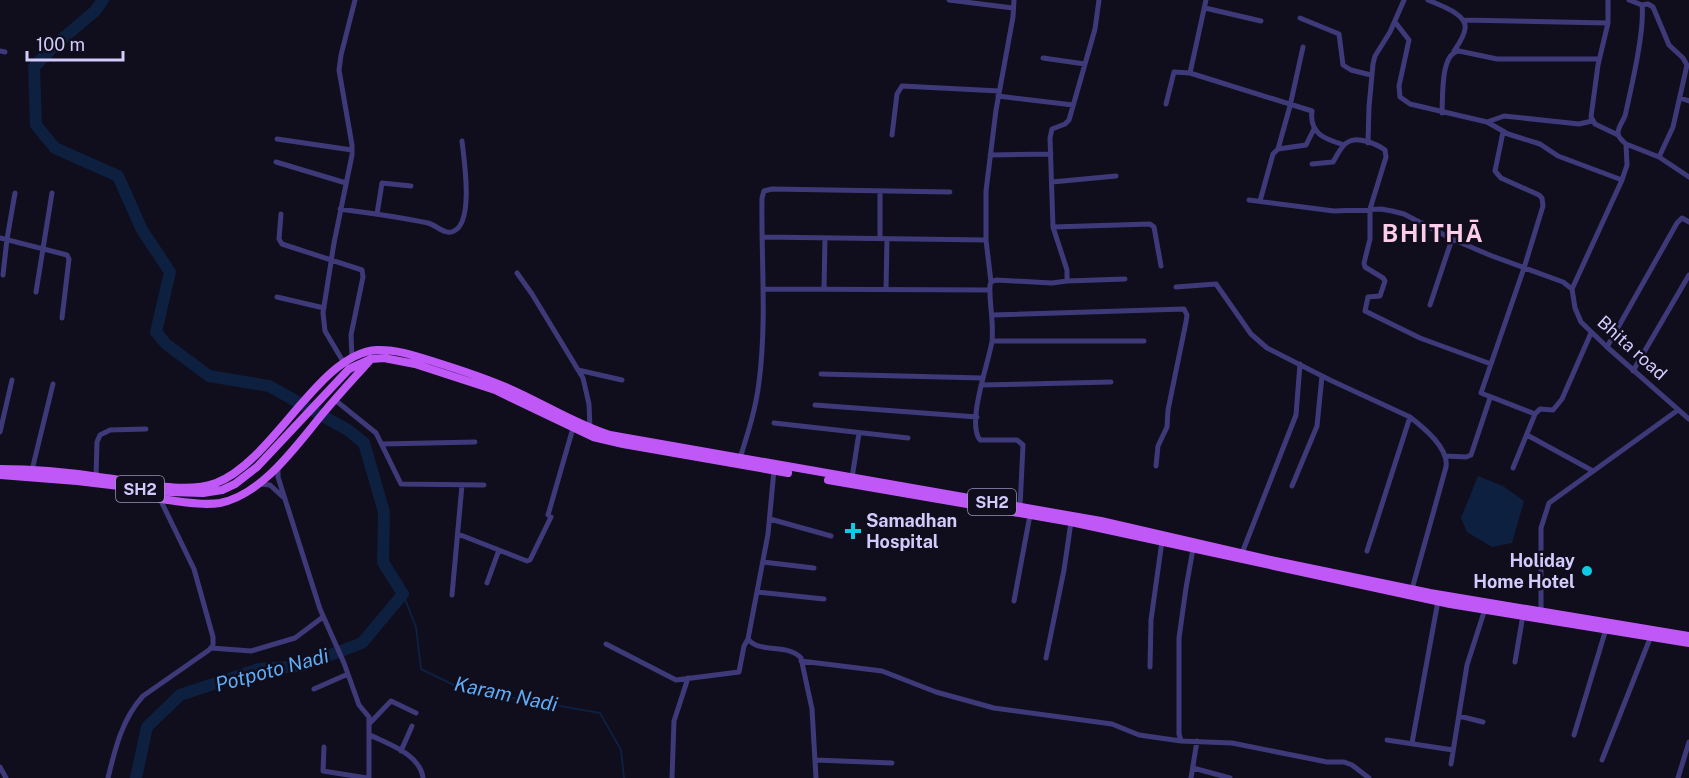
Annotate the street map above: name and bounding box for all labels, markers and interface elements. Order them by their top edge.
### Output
scale bar [27,24,123,62]
text: 100 m [36,34,85,55]
district label: BHITHĀ [1382,219,1484,247]
street label: Bhita road [1593,311,1671,384]
road number: SH2 [116,476,164,502]
road number: SH2 [968,489,1016,515]
place label: Samadhan Hospital [866,510,957,552]
marker: Samadhan Hospital [844,522,862,540]
place label: Holiday Home Hotel [1473,550,1575,592]
marker: Holiday Home Hotel [1580,564,1594,578]
water label: Potpoto Nadi [213,643,331,697]
water label: Karam Nadi [452,671,560,717]

